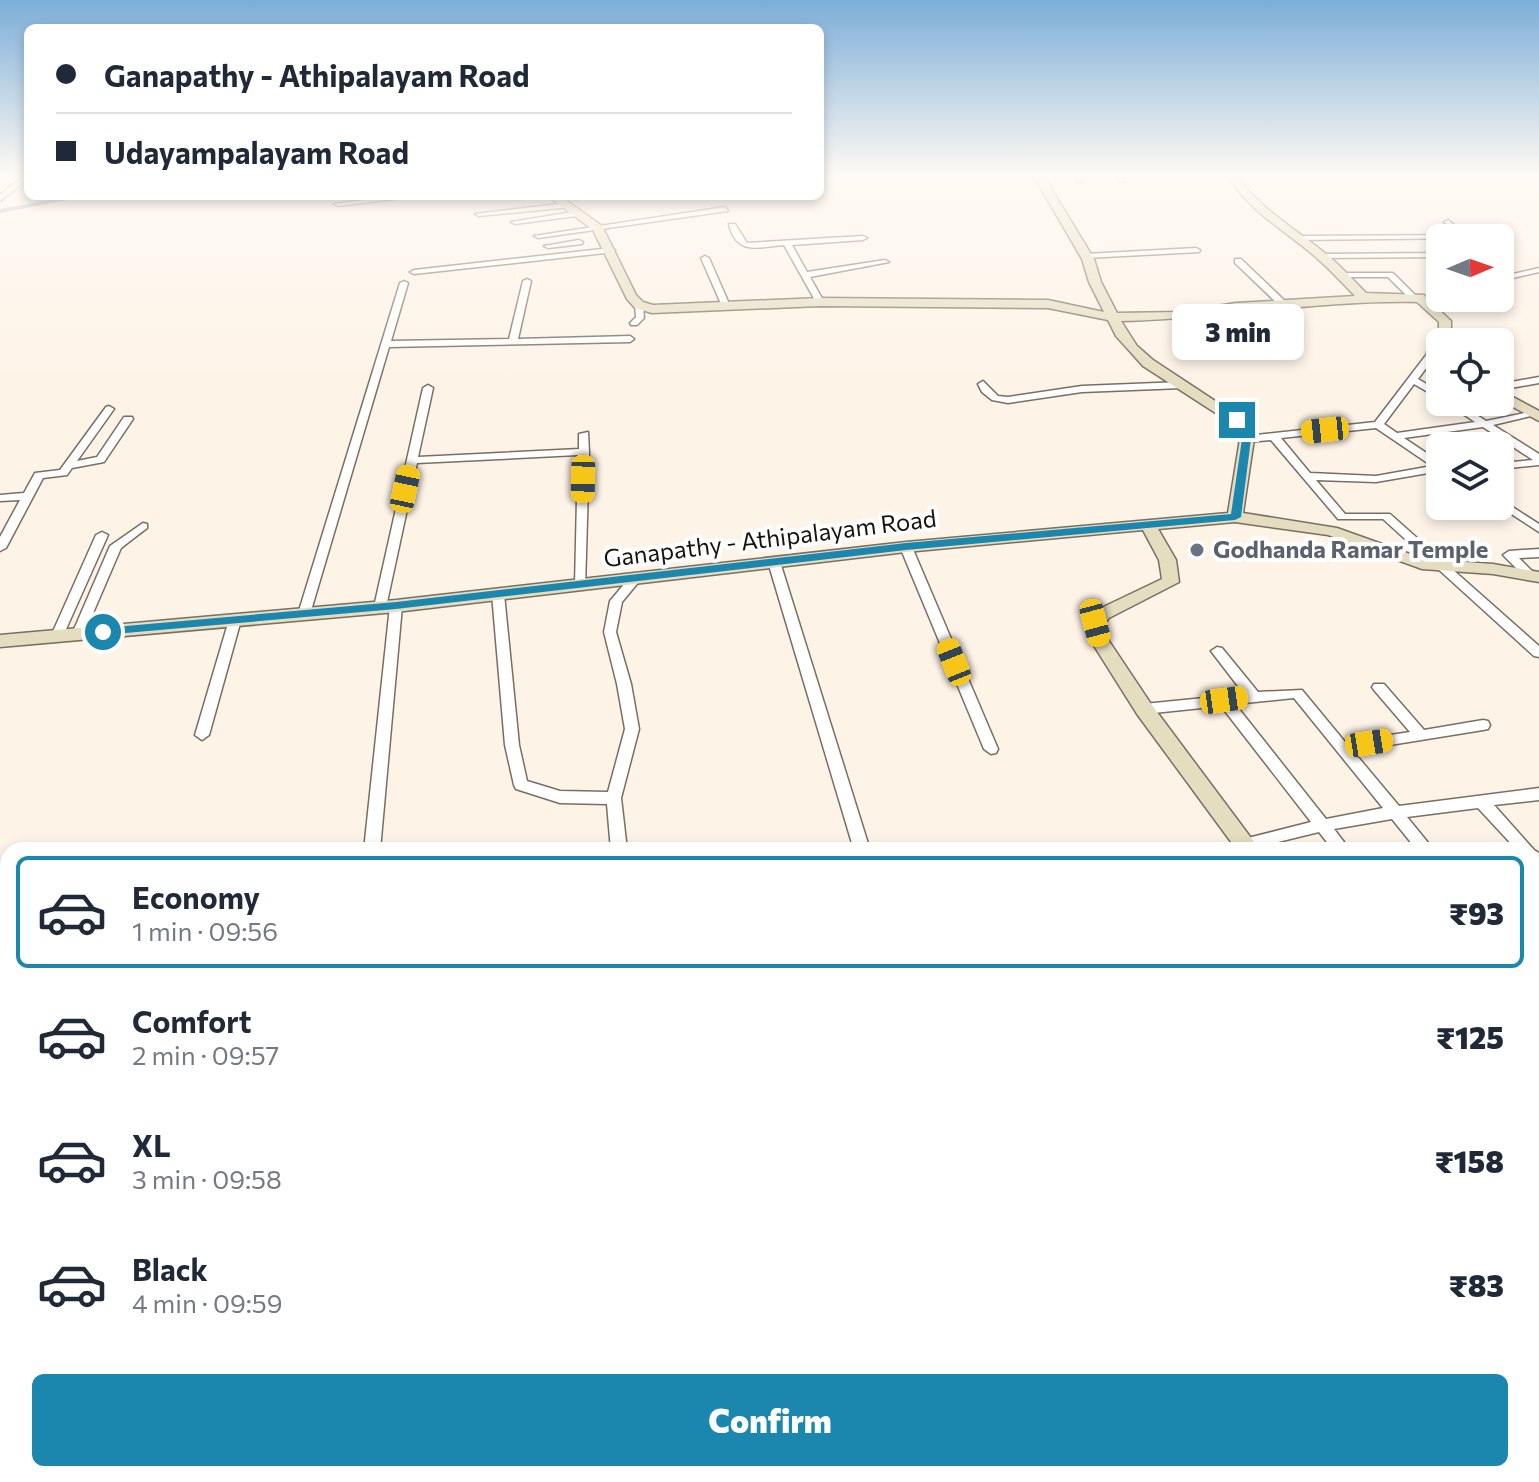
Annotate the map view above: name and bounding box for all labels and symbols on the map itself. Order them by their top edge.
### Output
north arrow [1426,224,1514,312]
callout: 3 min [1171,304,1303,360]
route end [1219,402,1255,438]
car [1300,416,1350,444]
car [571,455,595,503]
car [388,463,422,515]
street label: Ganapathy - Athipalayam Road [602,503,938,572]
place label: Godhanda Ramar Temple [1213,534,1488,563]
marker: Godhanda Ramar Temple [1188,541,1206,559]
car [1077,597,1113,649]
route start [85,614,121,650]
car [934,635,974,689]
car [1199,685,1249,715]
car [1343,727,1395,759]

